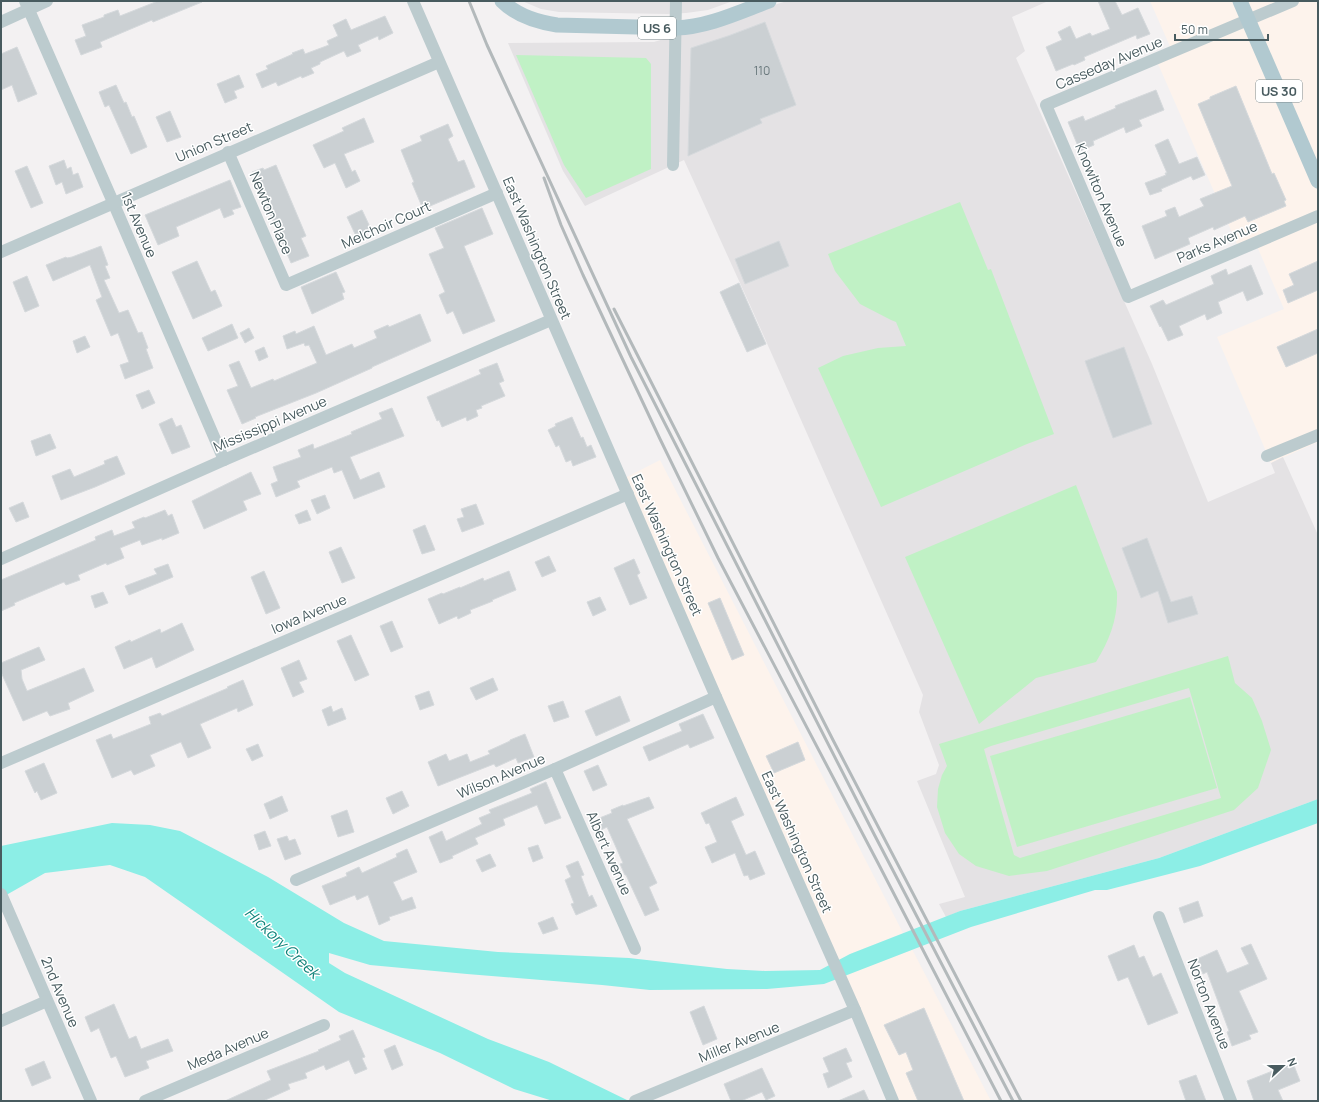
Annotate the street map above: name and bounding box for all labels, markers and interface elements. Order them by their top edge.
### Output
scale bar [1175,16,1268,42]
road number: US 6 [638,17,676,39]
text: 50 m [1181,21,1208,38]
street label: Casseday Avenue [1052,31,1165,94]
house number: 110 [754,62,770,79]
road number: US 30 [1256,80,1302,102]
street label: Union Street [172,117,256,166]
street label: Knowlton Avenue [1071,140,1132,250]
street label: Newton Place [245,169,297,257]
street label: East Washington Street [499,174,576,322]
street label: 1st Avenue [117,189,162,260]
street label: Melchoir Court [338,196,434,253]
street label: Parks Avenue [1174,216,1260,267]
street label: Mississippi Avenue [210,391,329,456]
street label: East Washington Street [628,471,707,619]
street label: Iowa Avenue [268,589,349,638]
street label: Wilson Avenue [454,748,548,803]
street label: East Washington Street [758,768,837,916]
street label: Albert Avenue [582,808,636,898]
water label: Hickory Creek [240,902,326,985]
street label: 2nd Avenue [37,953,84,1030]
street label: Norton Avenue [1183,956,1235,1052]
street label: Miller Avenue [696,1017,782,1066]
street label: Meda Avenue [184,1023,271,1074]
north arrow [1263,1046,1303,1086]
text: N [1284,1056,1301,1069]

